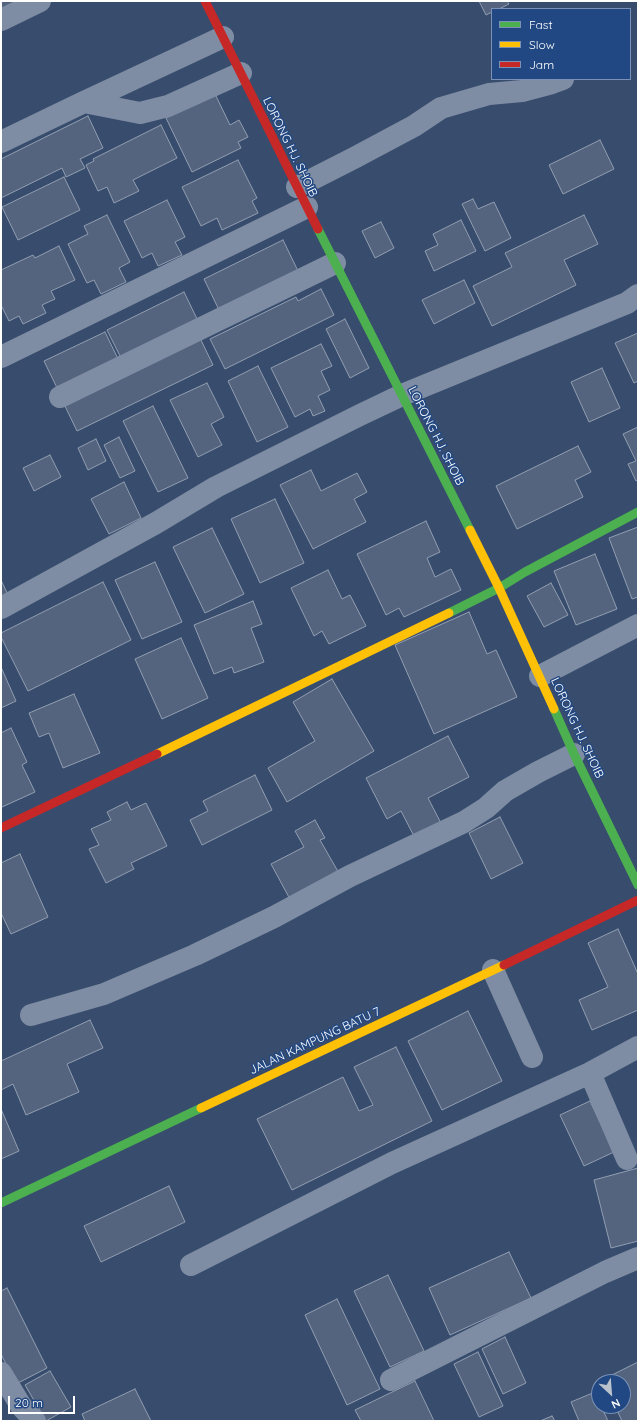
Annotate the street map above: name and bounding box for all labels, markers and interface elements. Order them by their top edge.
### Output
legend [491,8,631,80]
text: Fast [529,17,553,32]
text: Slow [529,37,555,52]
text: Jam [529,57,554,72]
street label: LORONG HJ. SHOIB [260,95,320,199]
street label: LORONG HJ. SHOIB [405,384,467,488]
street label: LORONG HJ. SHOIB [547,675,607,781]
street label: JALAN KAMPUNG BATU 7 [247,1004,383,1078]
north arrow [591,1374,631,1414]
scale bar [10,1388,77,1414]
text: 20 m [15,1395,43,1410]
text: N [609,1396,623,1412]

